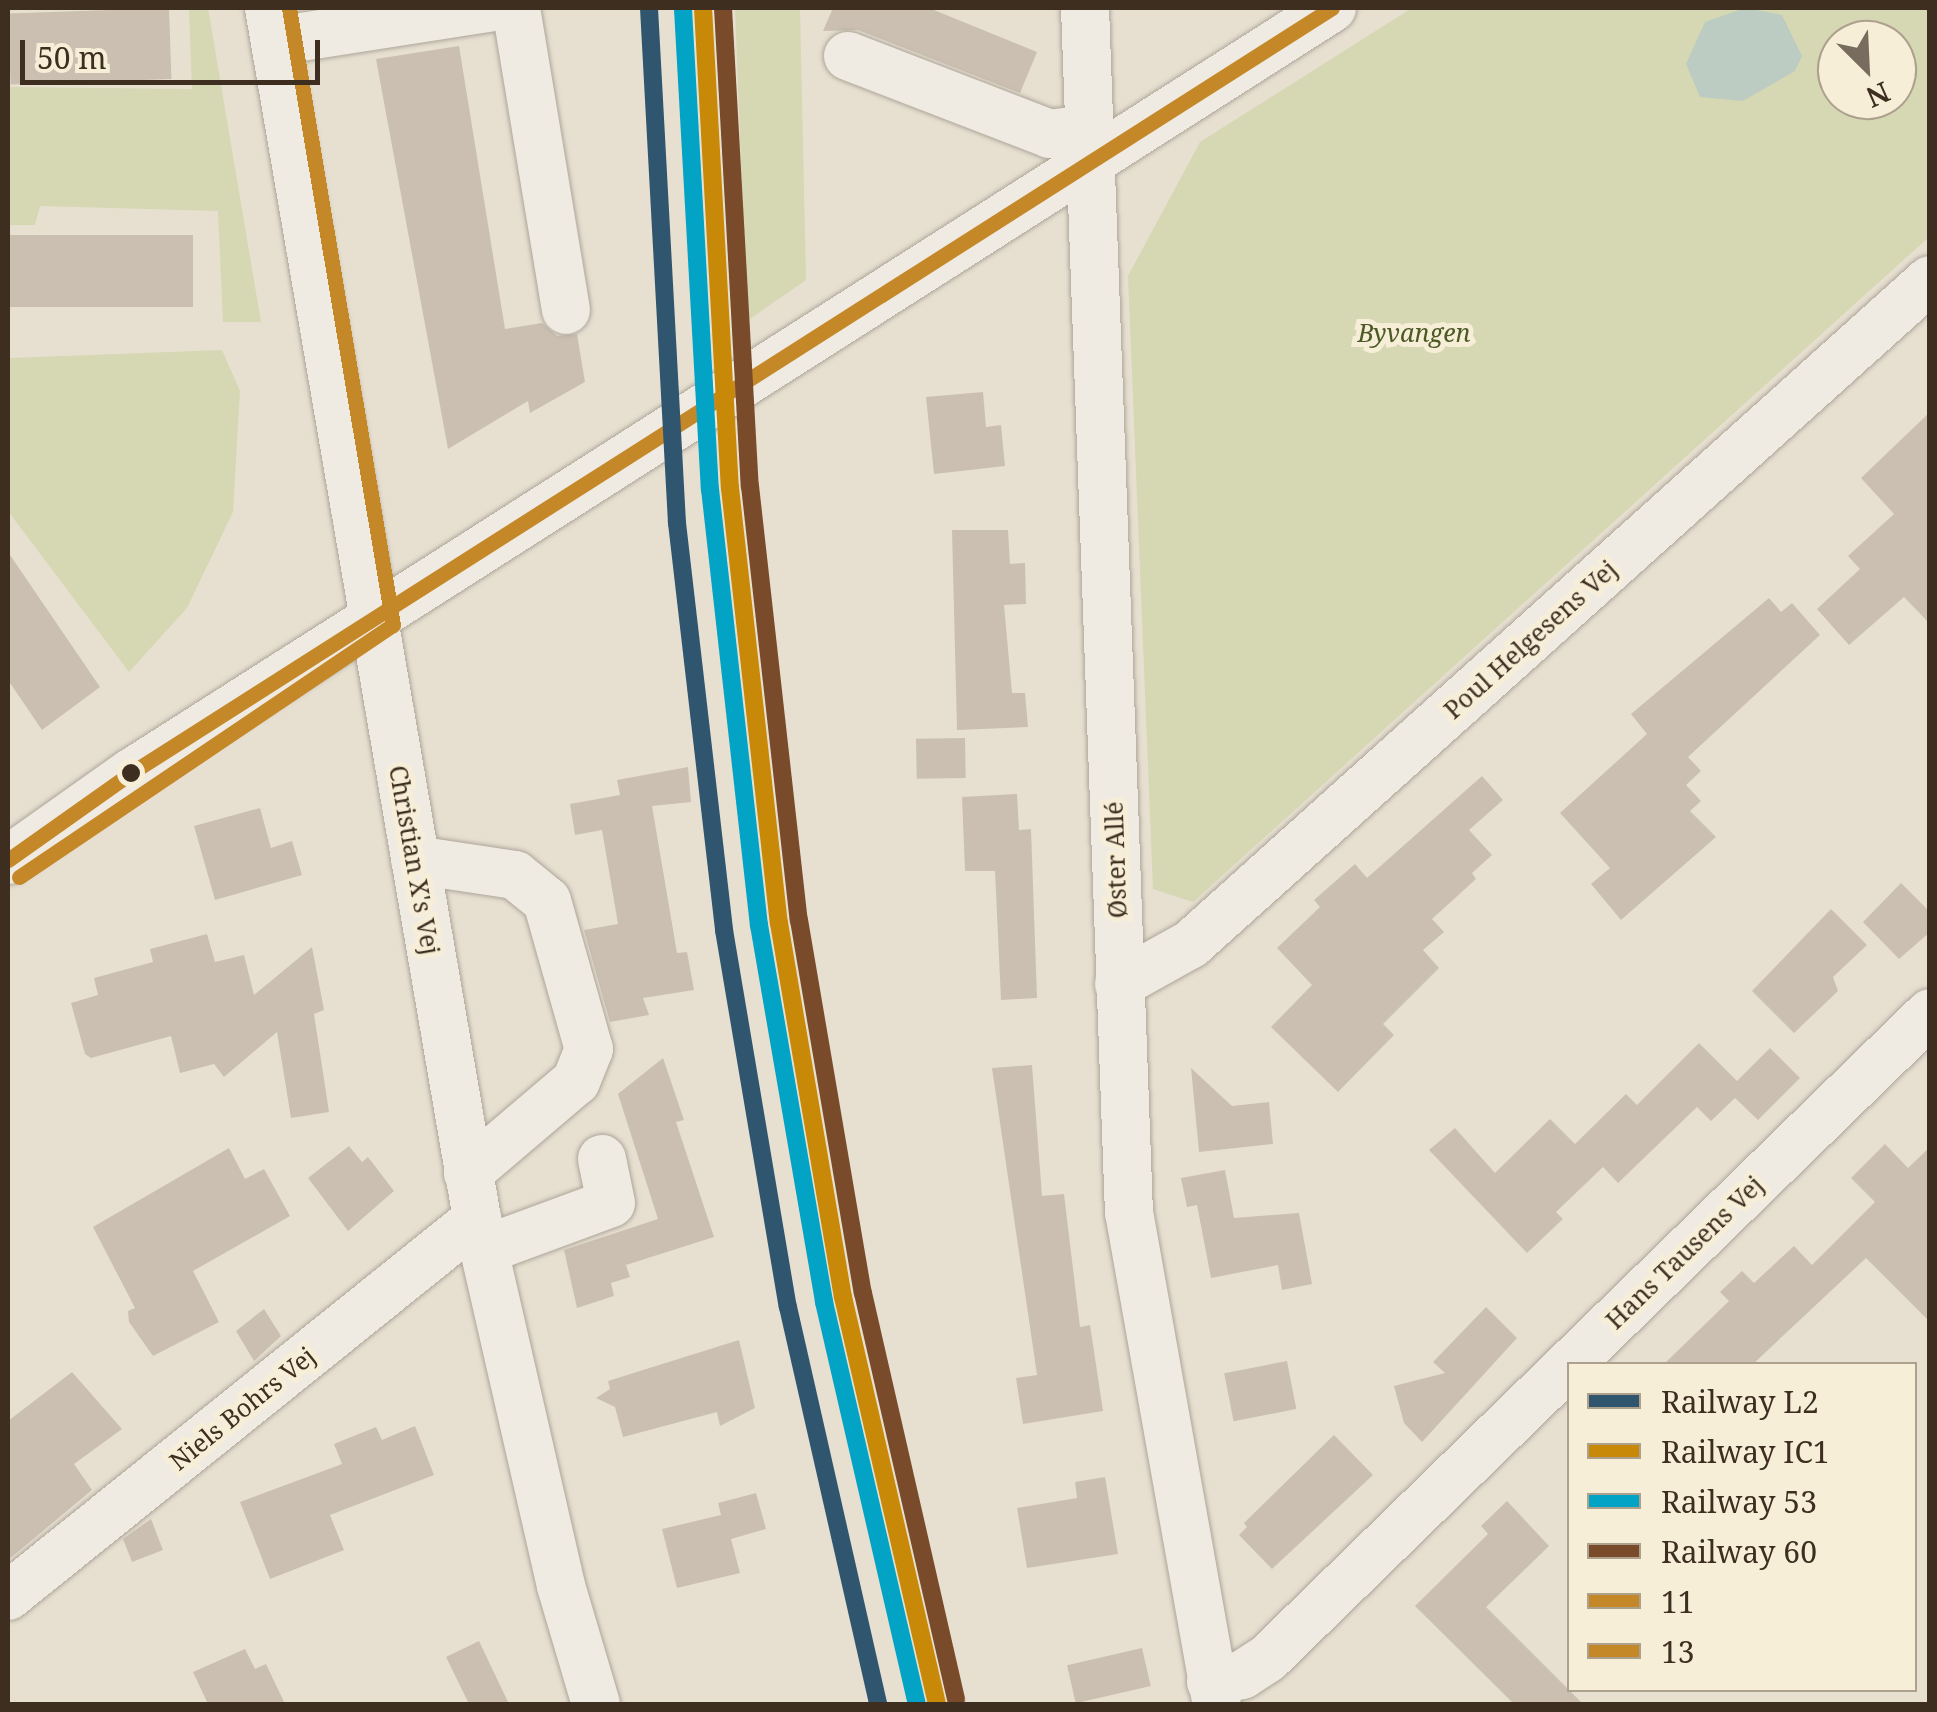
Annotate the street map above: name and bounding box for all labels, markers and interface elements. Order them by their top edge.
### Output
scale bar [25,20,325,82]
north arrow [1817,20,1917,120]
text: 50 m [37,37,107,78]
text: N [1861,74,1896,117]
park label: Byvangen [1357,317,1471,347]
street label: Poul Helgesens Vej [1437,554,1623,724]
unlabelled marker [121,763,141,783]
street label: Christian X's Vej [384,763,446,957]
street label: Øster Allé [1098,801,1132,919]
street label: Hans Tausens Vej [1599,1169,1769,1335]
street label: Niels Bohrs Vej [163,1340,321,1476]
legend [1567,1362,1917,1692]
text: Railway L2 [1661,1381,1819,1422]
text: Railway IC1 [1661,1431,1830,1472]
text: Railway 53 [1661,1481,1817,1522]
text: Railway 60 [1661,1531,1817,1572]
text: 11 [1661,1581,1695,1622]
text: 13 [1661,1631,1695,1672]

